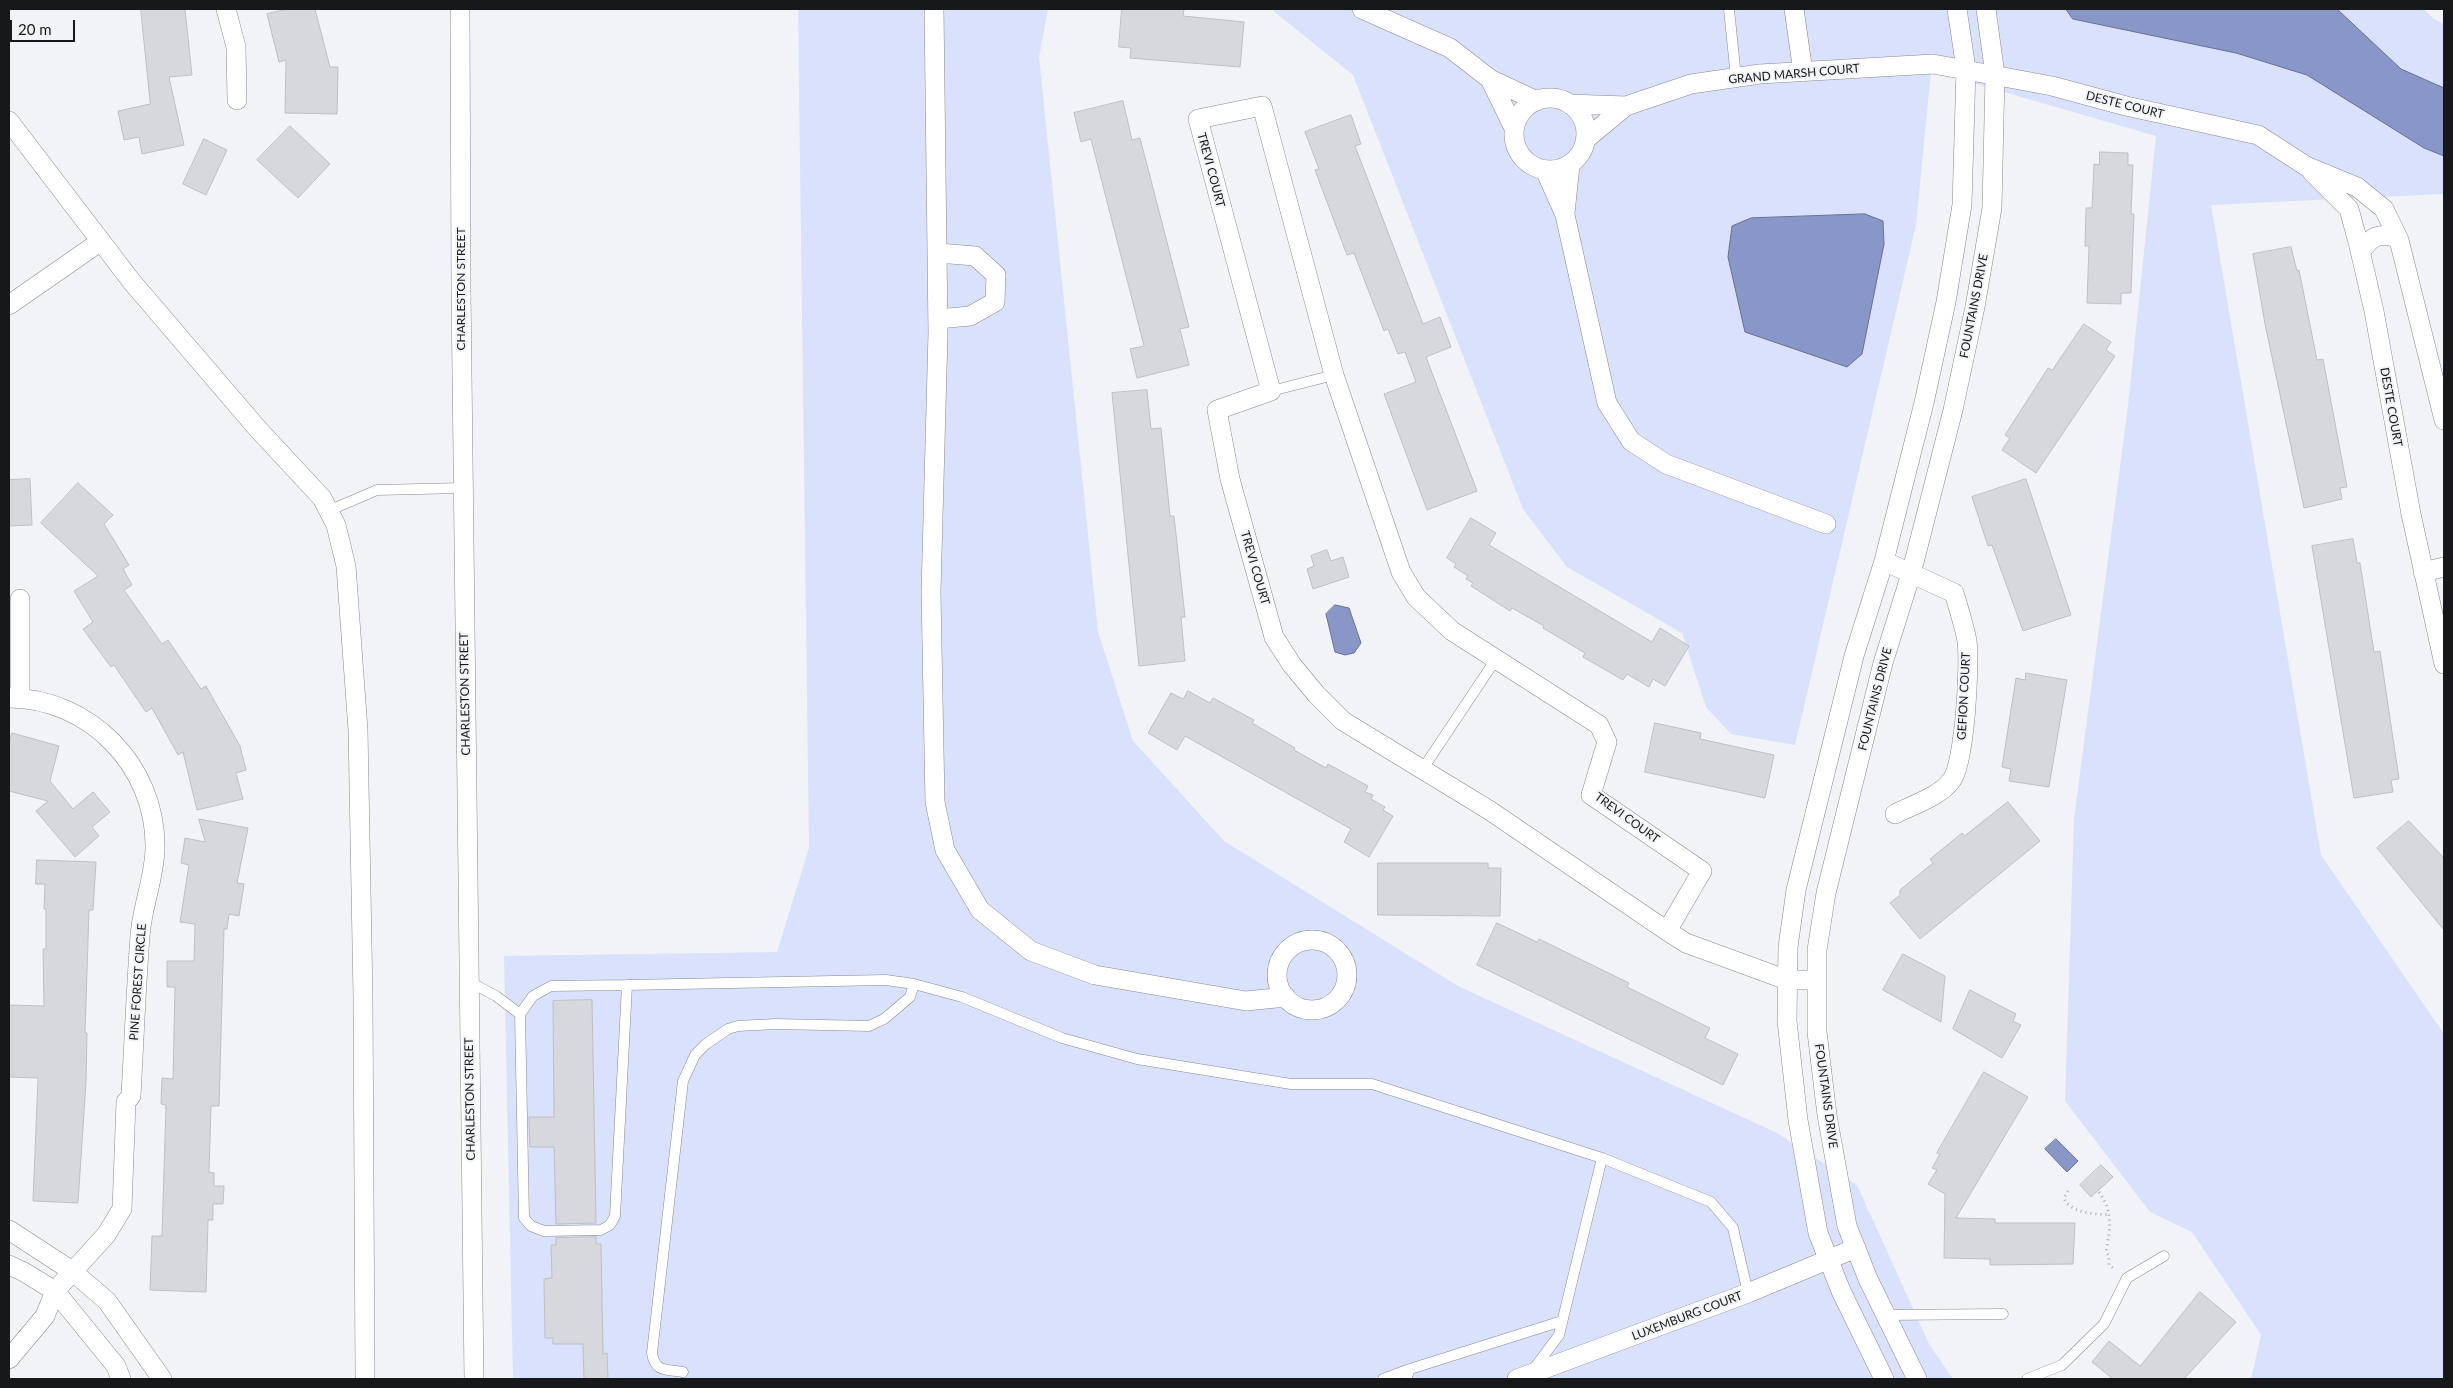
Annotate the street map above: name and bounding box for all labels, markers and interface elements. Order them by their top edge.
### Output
scale bar [12,10,78,42]
text: 20 m [18,20,52,38]
street label: GRAND MARSH COURT [1728,61,1860,87]
street label: DESTE COURT [2084,88,2166,122]
street label: TREVI COURT [1194,131,1228,209]
street label: CHARLESTON STREET [454,227,468,351]
street label: FOUNTAINS DRIVE [1957,253,1991,359]
street label: DESTE COURT [2377,366,2405,448]
street label: TREVI COURT [1238,529,1272,607]
street label: CHARLESTON STREET [457,632,473,756]
street label: FOUNTAINS DRIVE [1855,646,1895,752]
street label: GEFION COURT [1954,652,1974,740]
street label: TREVI COURT [1592,790,1662,846]
street label: PINE FOREST CIRCLE [127,923,149,1041]
street label: CHARLESTON STREET [462,1037,478,1161]
street label: FOUNTAINS DRIVE [1812,1043,1840,1149]
street label: LUXEMBURG COURT [1630,1288,1744,1344]

